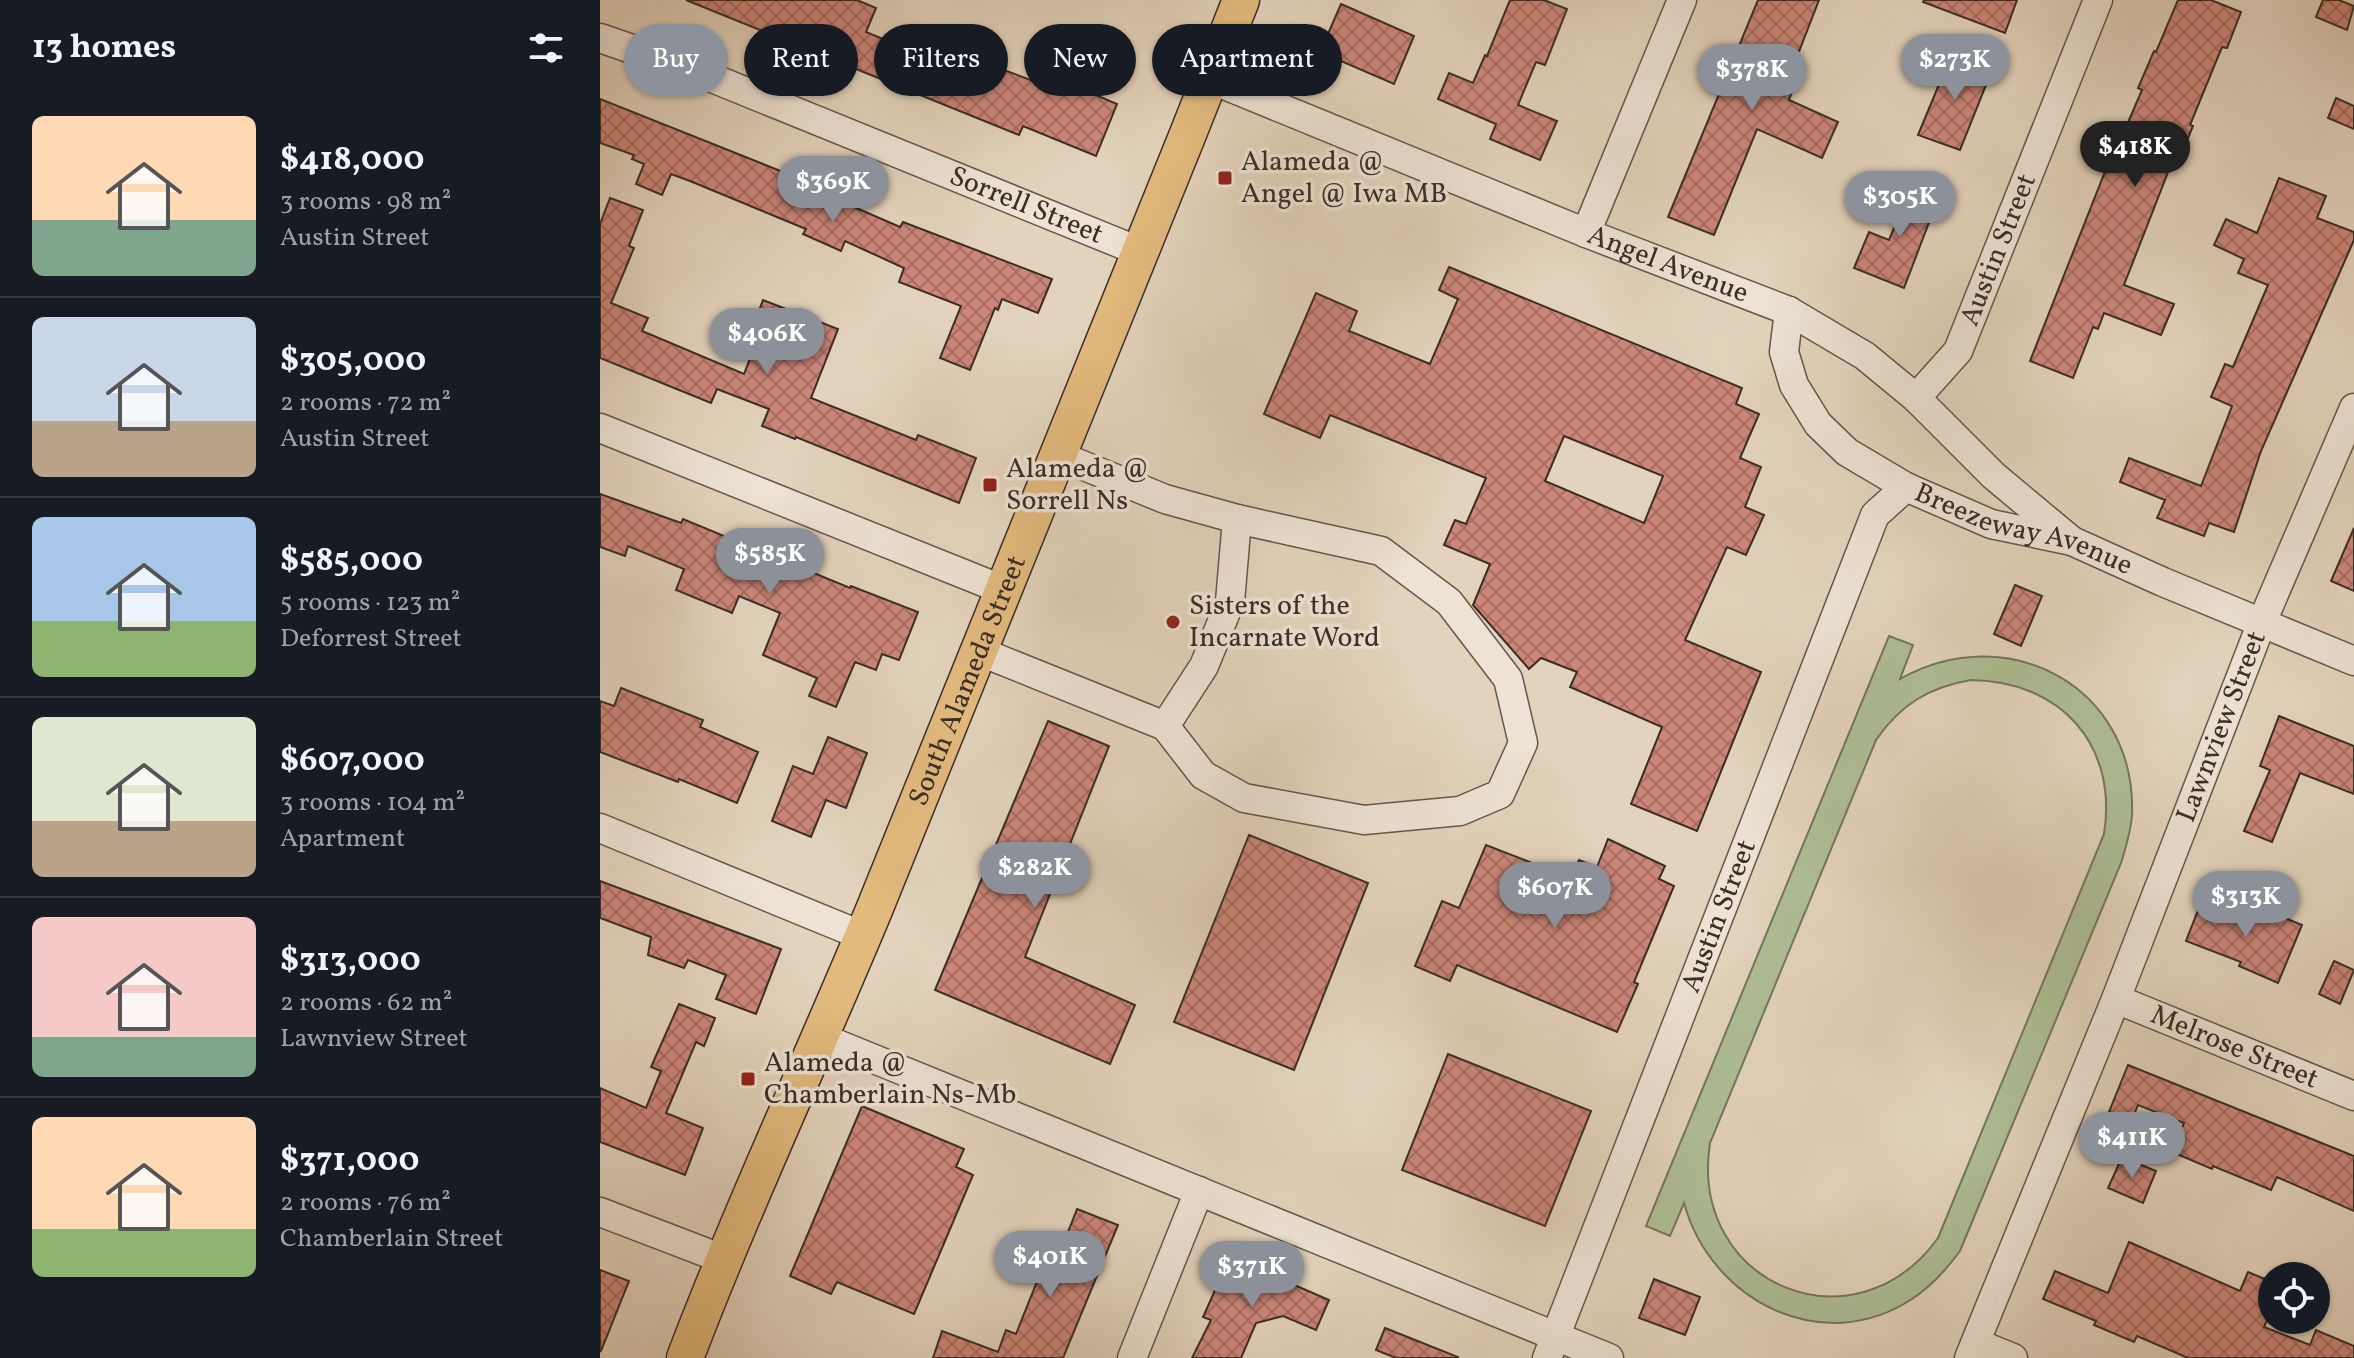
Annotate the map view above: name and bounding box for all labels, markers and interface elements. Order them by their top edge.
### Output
chip: Buy [624,24,728,96]
chip: Rent [744,24,858,96]
chip: Filters [874,24,1008,96]
chip: New [1024,24,1136,96]
chip: Apartment [1152,24,1342,96]
text: 13 homes [32,25,176,72]
icon: filters [524,26,568,70]
pin: $273K [1899,34,2011,102]
text: $273K [1919,42,1991,78]
pin: $378K [1696,44,1808,112]
text: $378K [1716,52,1788,88]
pin: $418K [2079,121,2191,189]
text: $418K [2098,129,2172,165]
text: $418,000 [280,137,425,184]
place label: Alameda @ Angel @ Iwa MB [1241,143,1447,214]
icon: home [96,148,192,244]
pin: $369K [777,156,889,224]
street label: Sorrell Street [943,157,1109,254]
text: $369K [795,164,871,200]
street label: Austin Street [1950,168,2046,332]
marker: Alameda @ Angel @ Iwa MB [1216,169,1234,187]
pin: $305K [1844,171,1956,239]
text: $305K [1863,179,1937,215]
text: 3 rooms · 98 m² [280,184,451,220]
street label: Angel Avenue [1582,216,1754,313]
text: Austin Street [280,220,429,256]
pin: $406K [711,308,823,376]
text: $406K [727,316,807,352]
text: $305,000 [280,338,426,385]
icon: home [96,349,192,445]
text: 2 rooms · 72 m² [280,385,451,421]
text: Austin Street [280,421,429,457]
place label: Alameda @ Sorrell Ns [1006,450,1149,521]
street label: Breezeway Avenue [1908,473,2139,585]
marker: Alameda @ Sorrell Ns [981,476,999,494]
pin: $585K [714,528,826,596]
text: $585K [734,536,806,572]
text: $585,000 [280,538,423,585]
icon: home [96,549,192,645]
street label: South Alameda Street [899,550,1036,812]
text: 5 rooms · 123 m² [280,585,460,621]
place label: Sisters of the Incarnate Word [1189,587,1380,658]
marker: Sisters of the Incarnate Word [1164,613,1182,631]
text: Deforrest Street [280,621,462,657]
street label: Lawnview Street [2167,625,2276,828]
text: $607,000 [280,738,425,785]
icon: home [96,749,192,845]
text: 3 rooms · 104 m² [280,785,465,821]
text: Apartment [280,821,405,857]
street label: Austin Street [1672,834,1766,998]
pin: $282K [979,842,1091,910]
text: $282K [998,850,1072,886]
pin: $607K [1499,862,1611,930]
text: $607K [1517,870,1593,906]
pin: $313K [2190,871,2302,939]
text: $313K [2211,879,2281,915]
text: $313,000 [280,938,421,985]
icon: home [96,949,192,1045]
text: 2 rooms · 62 m² [280,985,452,1021]
street label: Melrose Street [2145,996,2324,1099]
text: Lawnview Street [280,1021,468,1057]
place label: Alameda @ Chamberlain Ns-Mb [764,1044,1016,1115]
marker: Alameda @ Chamberlain Ns-Mb [739,1070,757,1088]
pin: $411K [2076,1112,2188,1180]
text: $411K [2097,1120,2167,1156]
text: $371,000 [280,1138,420,1185]
icon: home [96,1149,192,1245]
text: 2 rooms · 76 m² [280,1185,451,1221]
text: Chamberlain Street [280,1221,503,1257]
pin: $401K [994,1231,1106,1299]
text: $401K [1012,1239,1088,1275]
pin: $371K [1196,1241,1308,1309]
text: $371K [1217,1249,1287,1285]
map controls [2258,1262,2330,1334]
button: locate [2258,1262,2330,1334]

